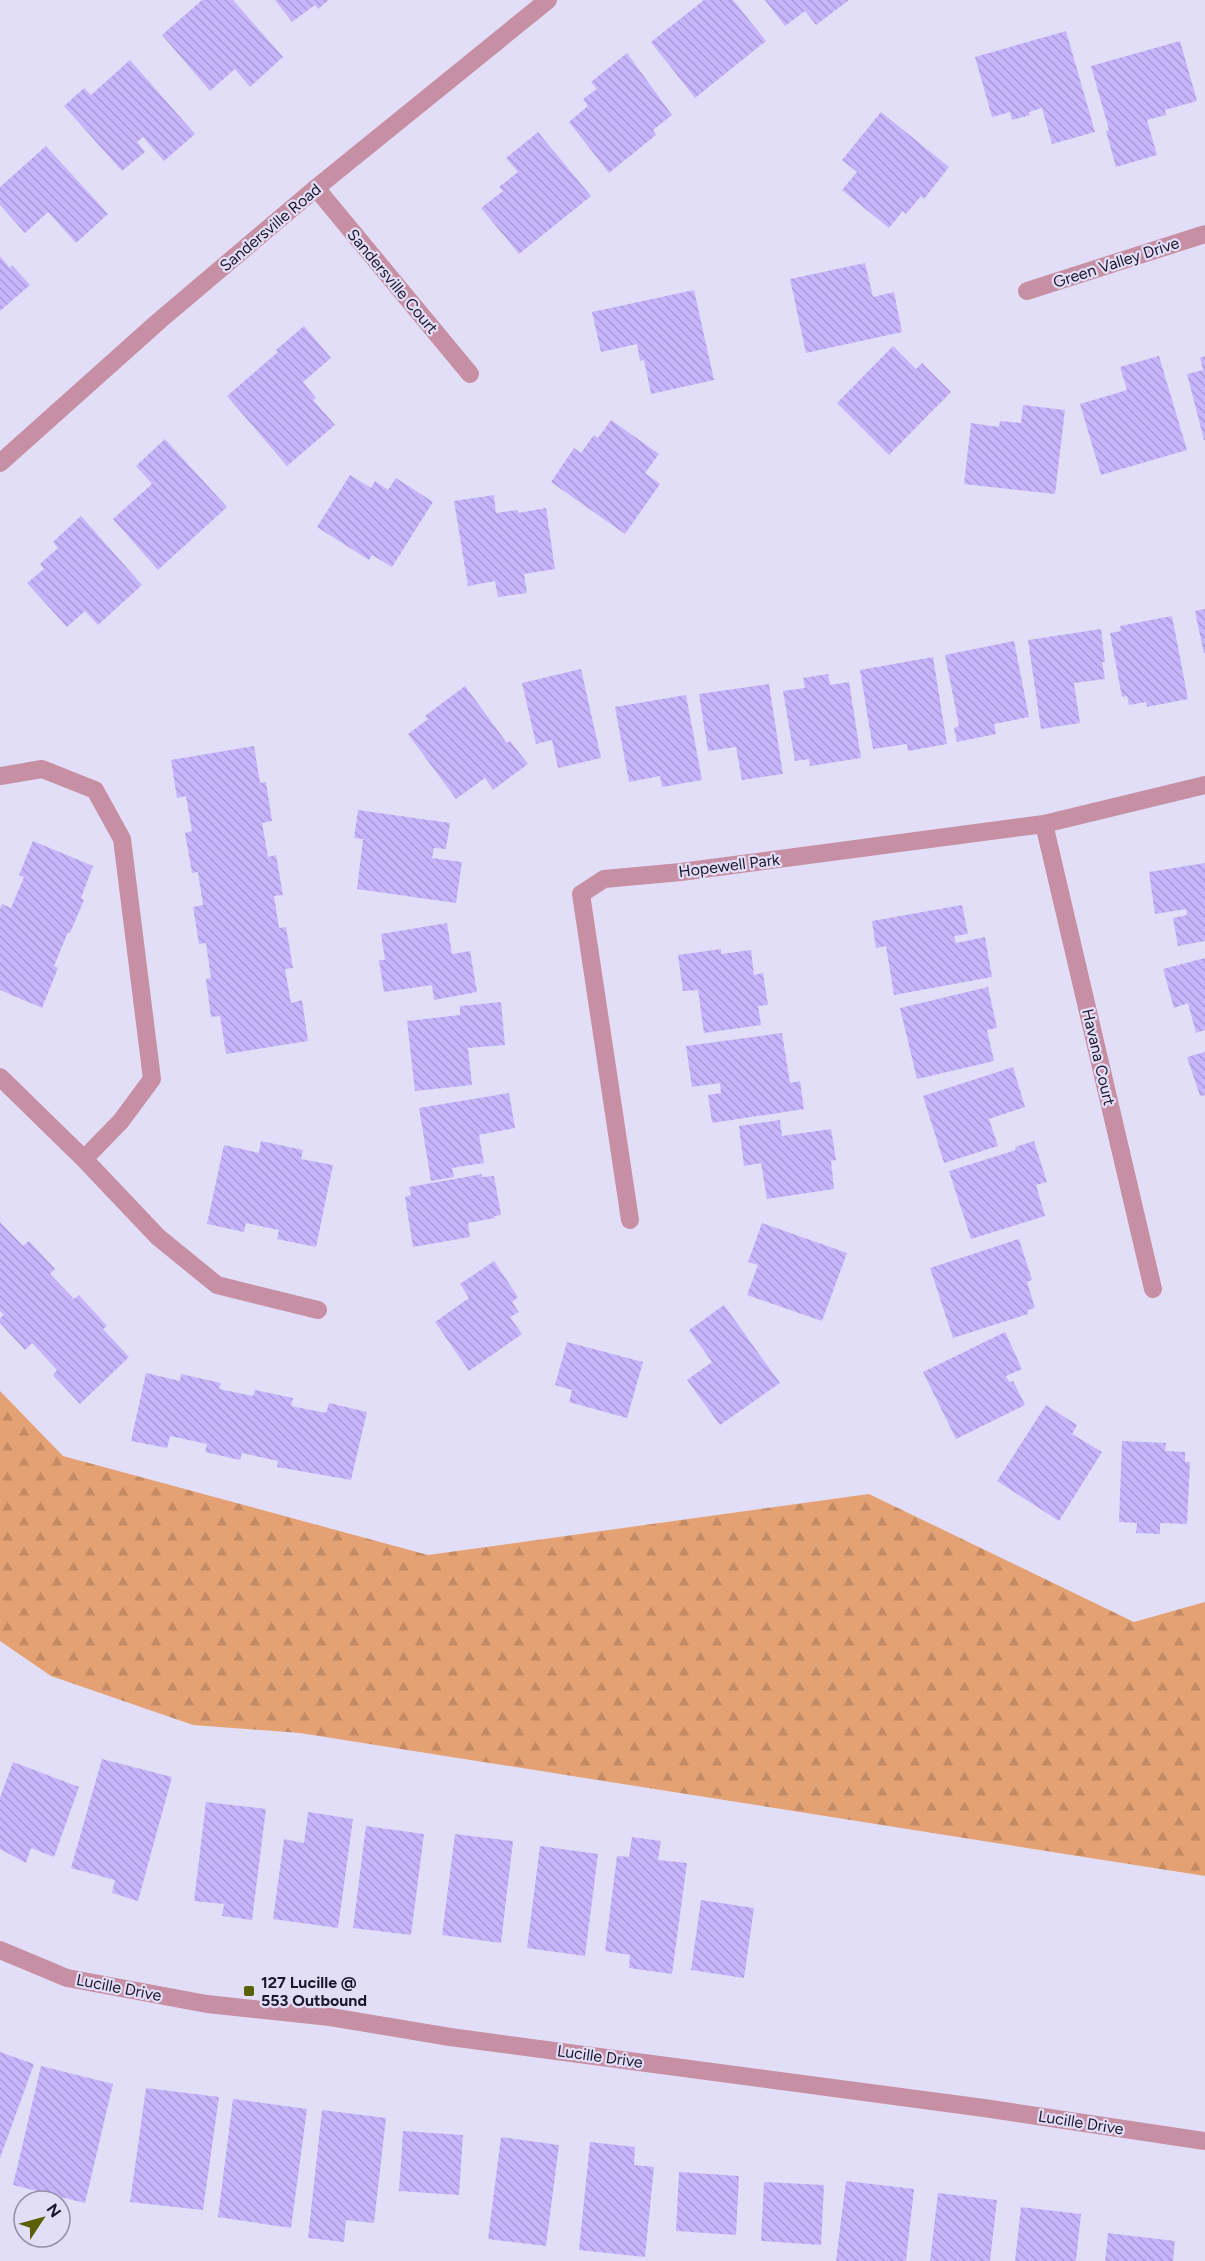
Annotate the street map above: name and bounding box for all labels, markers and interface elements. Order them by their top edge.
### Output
street label: Sandersville Road [216,179,325,275]
street label: Sandersville Court [343,225,442,338]
street label: Green Valley Drive [1051,233,1182,292]
street label: Hopewell Park [677,850,781,881]
street label: Havana Court [1078,1007,1119,1107]
street label: Lucille Drive [75,1970,163,2005]
place label: 127 Lucille @ 553 Outbound [261,1973,367,2010]
marker: 127 Lucille @ 553 Outbound [242,1984,256,1998]
street label: Lucille Drive [556,2041,644,2072]
street label: Lucille Drive [1037,2106,1125,2139]
north arrow [12,2189,72,2249]
text: N [42,2200,65,2221]

